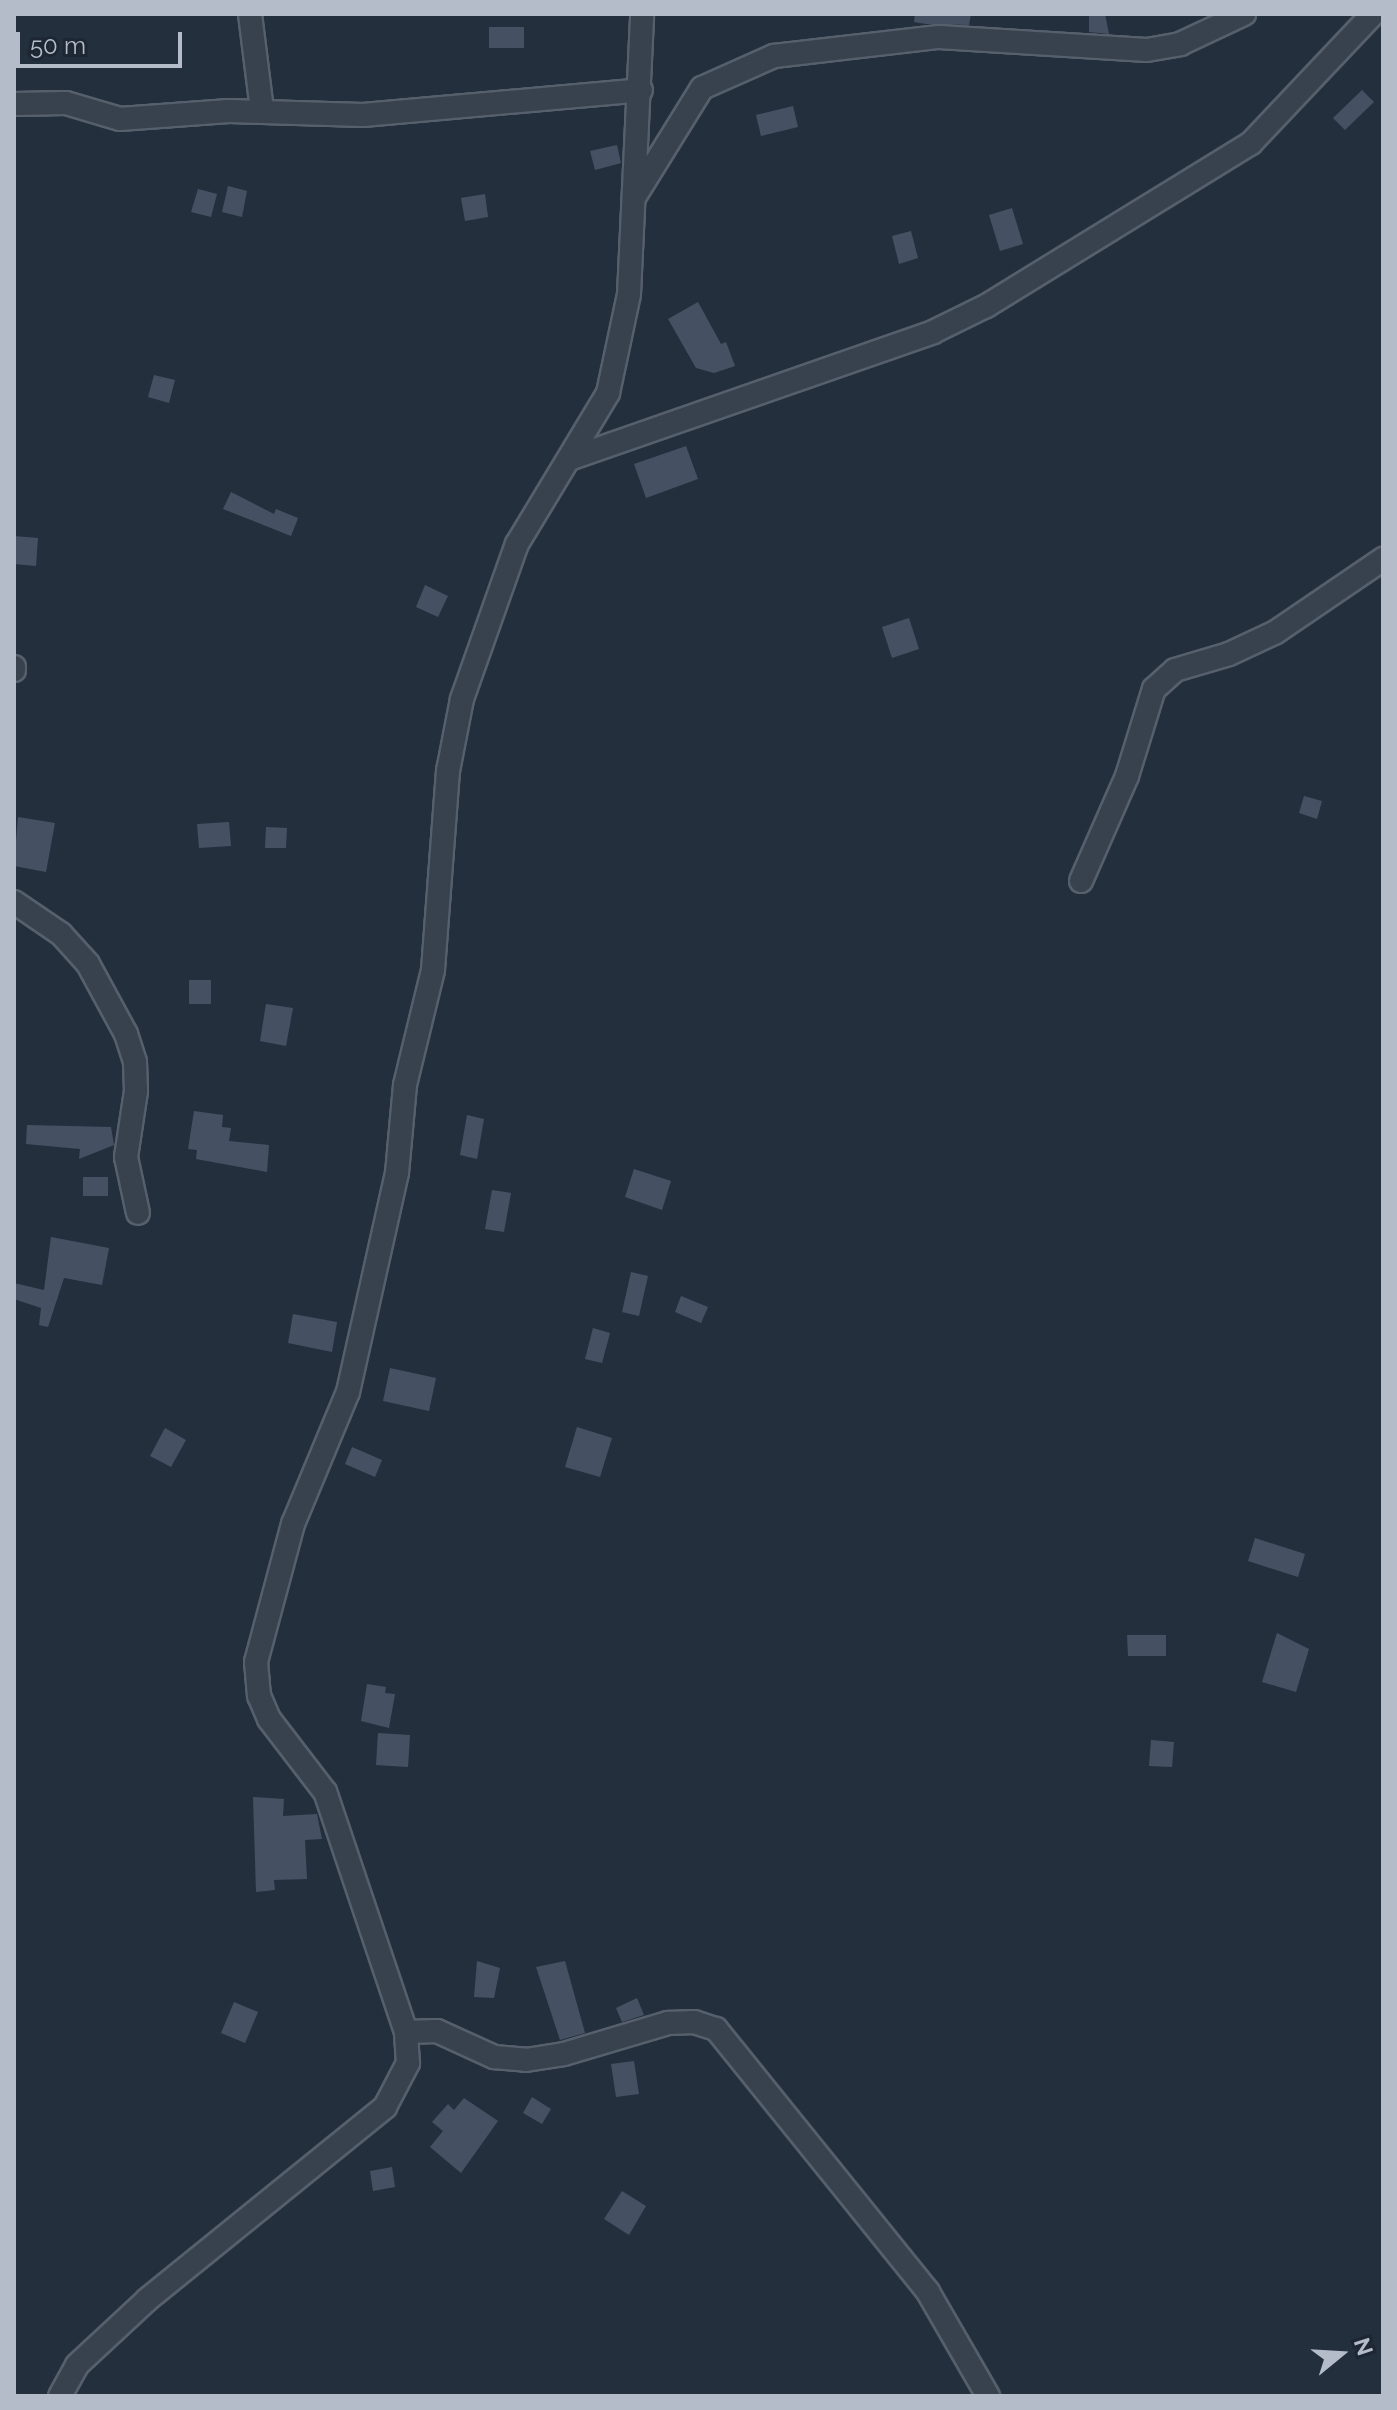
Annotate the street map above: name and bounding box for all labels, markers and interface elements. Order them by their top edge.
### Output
scale bar [20,16,186,66]
text: 50 m [30,31,86,60]
north arrow [1301,2314,1381,2394]
text: N [1349,2335,1379,2359]

